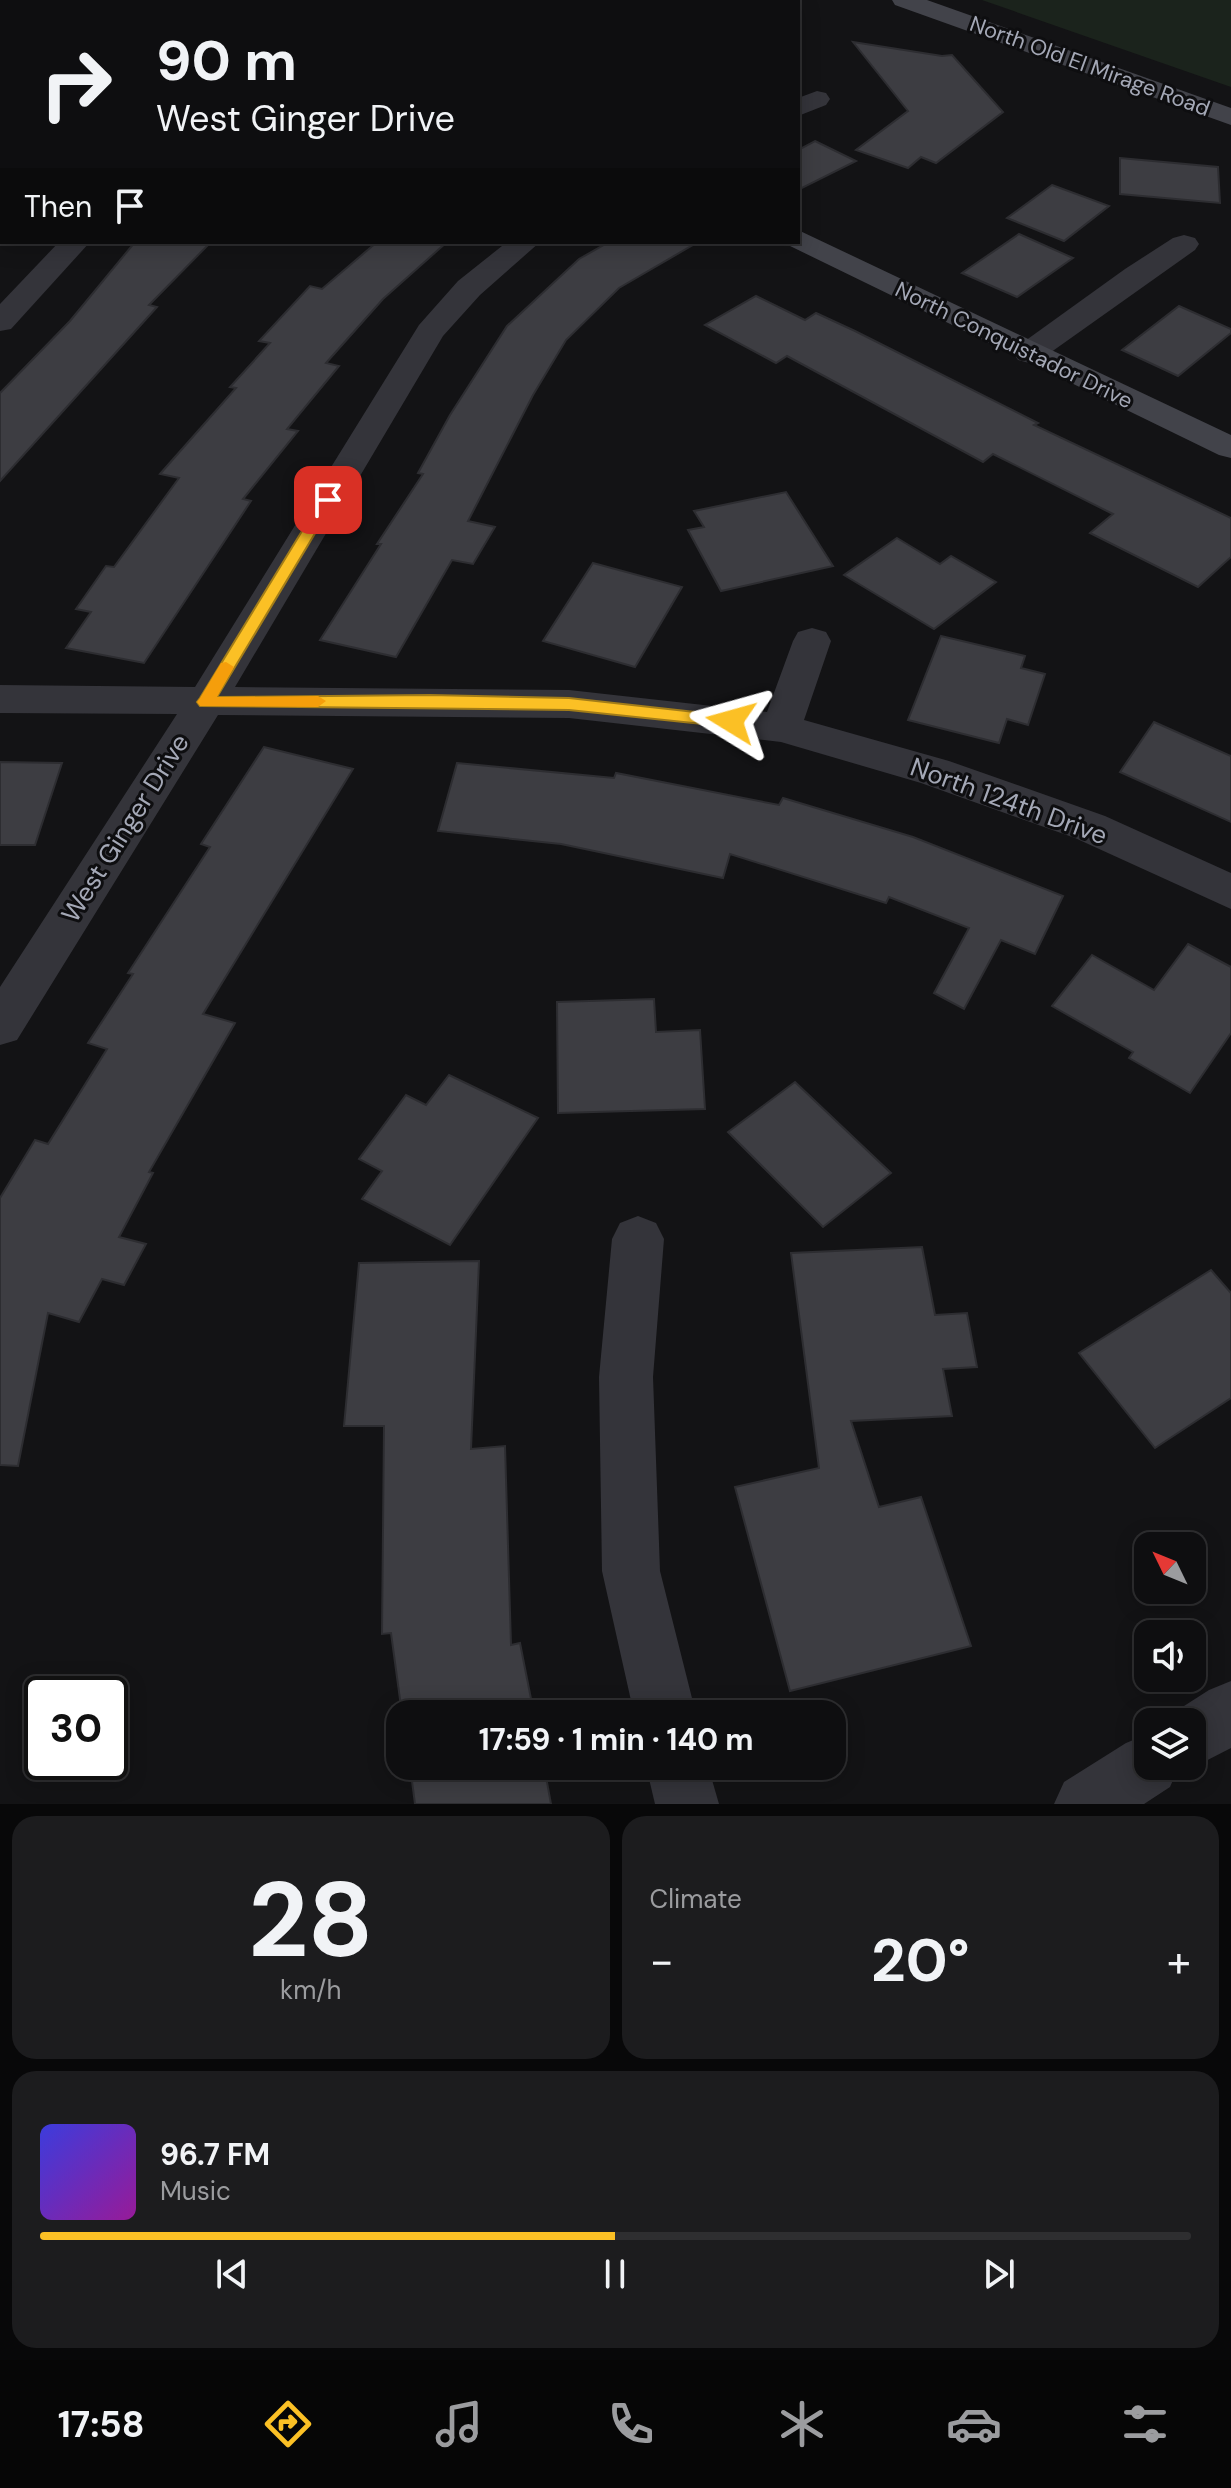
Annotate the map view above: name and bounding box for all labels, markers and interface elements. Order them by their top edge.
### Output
street label: North Old El Mirage Road [966,9,1214,123]
text: 90 m [156,24,297,97]
icon: right [24,32,128,136]
text: West Ginger Drive [156,95,455,142]
icon: arrive [108,184,152,228]
text: Then [24,187,92,226]
street label: North Conquistador Drive [890,275,1138,415]
pin [294,466,362,534]
icon: arrive [306,478,350,522]
position arrow [689,679,773,763]
street label: West Ginger Drive [53,727,197,929]
street label: North 124th Drive [906,750,1112,852]
north arrow [1134,1532,1206,1604]
map controls [1134,1532,1206,1780]
button: sound [1134,1620,1206,1692]
speed limit sign: 30 [24,1676,128,1780]
button: layers [1134,1708,1206,1780]
text: 17:59 · 1 min · 140 m [479,1720,753,1759]
text: 28 [248,1853,373,1988]
text: Climate [650,1882,742,1916]
text: 20° [871,1921,969,2000]
text: − [650,1932,674,1990]
text: + [1167,1932,1191,1990]
text: km/h [280,1973,341,2007]
text: 96.7 FM [160,2135,270,2174]
text: Music [160,2174,231,2208]
icon: previous [210,2252,254,2296]
icon: pause [593,2252,637,2296]
icon: next [977,2252,1021,2296]
icon: directions [260,2396,316,2452]
icon: music [431,2396,487,2452]
icon: phone [603,2396,659,2452]
icon: climate [774,2396,830,2452]
icon: car [946,2396,1002,2452]
icon: filters [1117,2396,1173,2452]
text: 17:58 [58,2401,144,2448]

